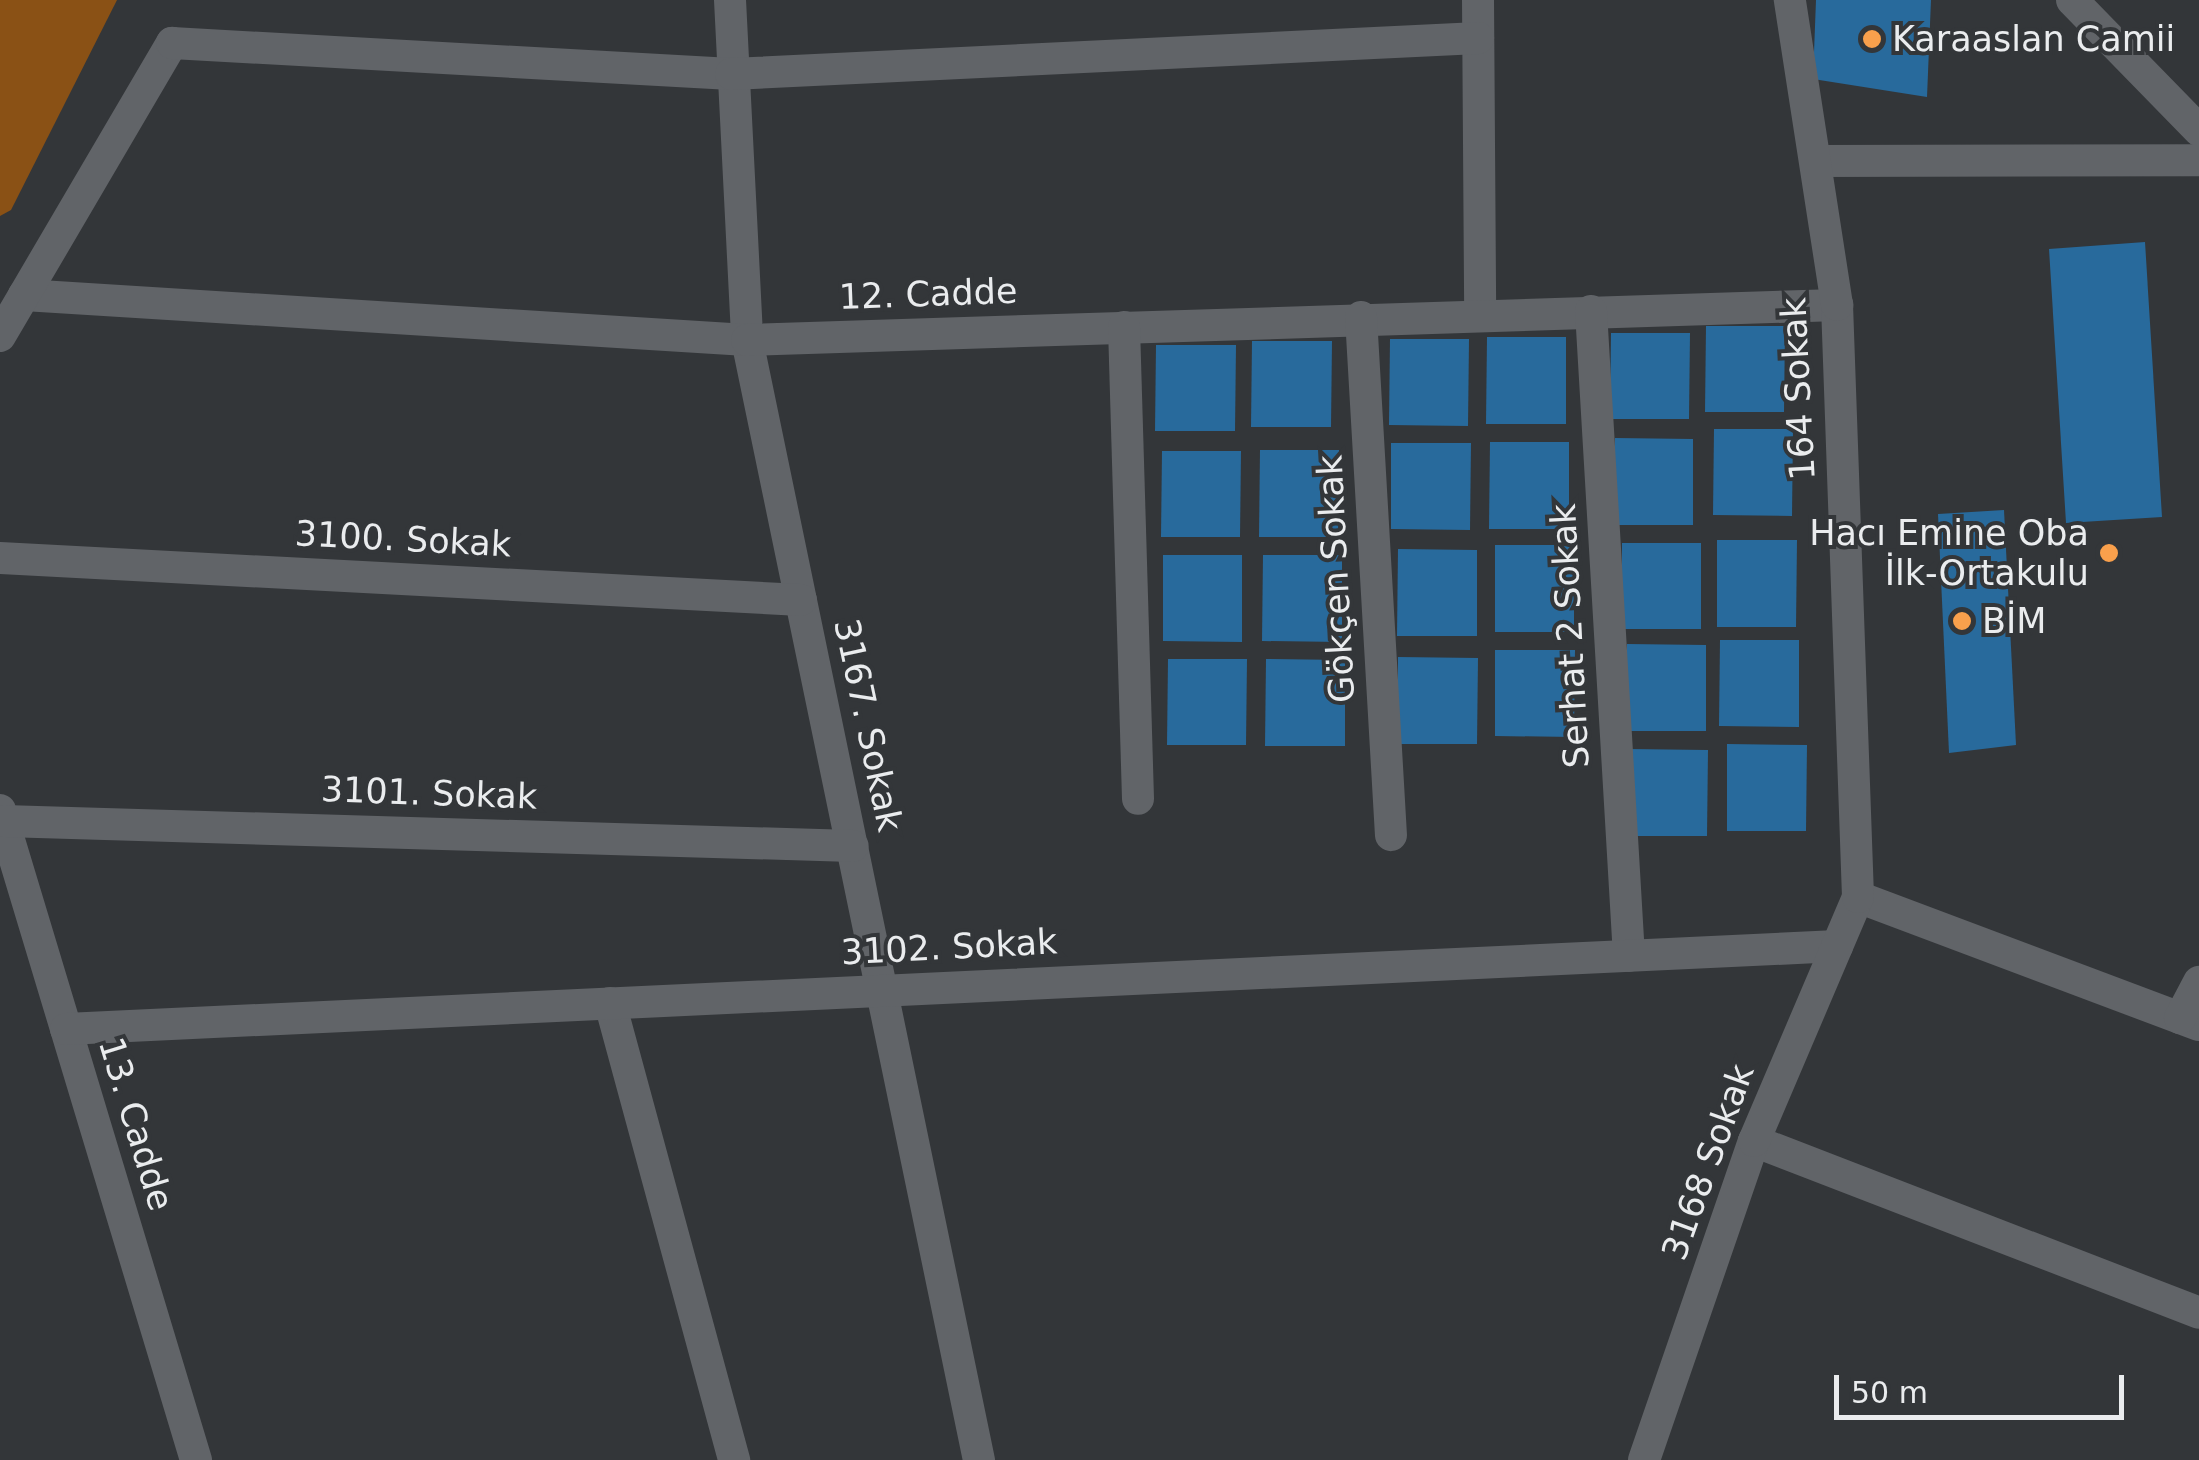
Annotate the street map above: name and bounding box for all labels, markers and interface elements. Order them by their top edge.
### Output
place label: Karaaslan Camii [1892,18,2175,60]
marker: Karaaslan Camii [1861,28,1883,50]
street label: 12. Cadde [838,270,1018,318]
street label: 164 Sokak [1772,297,1824,481]
street label: Gökçen Sokak [1309,454,1363,704]
street label: Serhat 2 Sokak [1542,503,1598,769]
street label: 3100. Sokak [294,512,512,566]
place label: Hacı Emine Oba İlk-Ortakulu [1809,512,2089,594]
marker: Hacı Emine Oba İlk-Ortakulu [2098,542,2120,564]
place label: BİM [1982,600,2047,642]
marker: BİM [1951,610,1973,632]
street label: 3167. Sokak [825,615,911,835]
street label: 3101. Sokak [320,768,538,818]
street label: 3102. Sokak [840,920,1058,974]
street label: 13. Cadde [90,1032,182,1216]
street label: 3168 Sokak [1653,1058,1763,1266]
scale bar [1839,1355,2129,1417]
text: 50 m [1851,1375,1928,1410]

